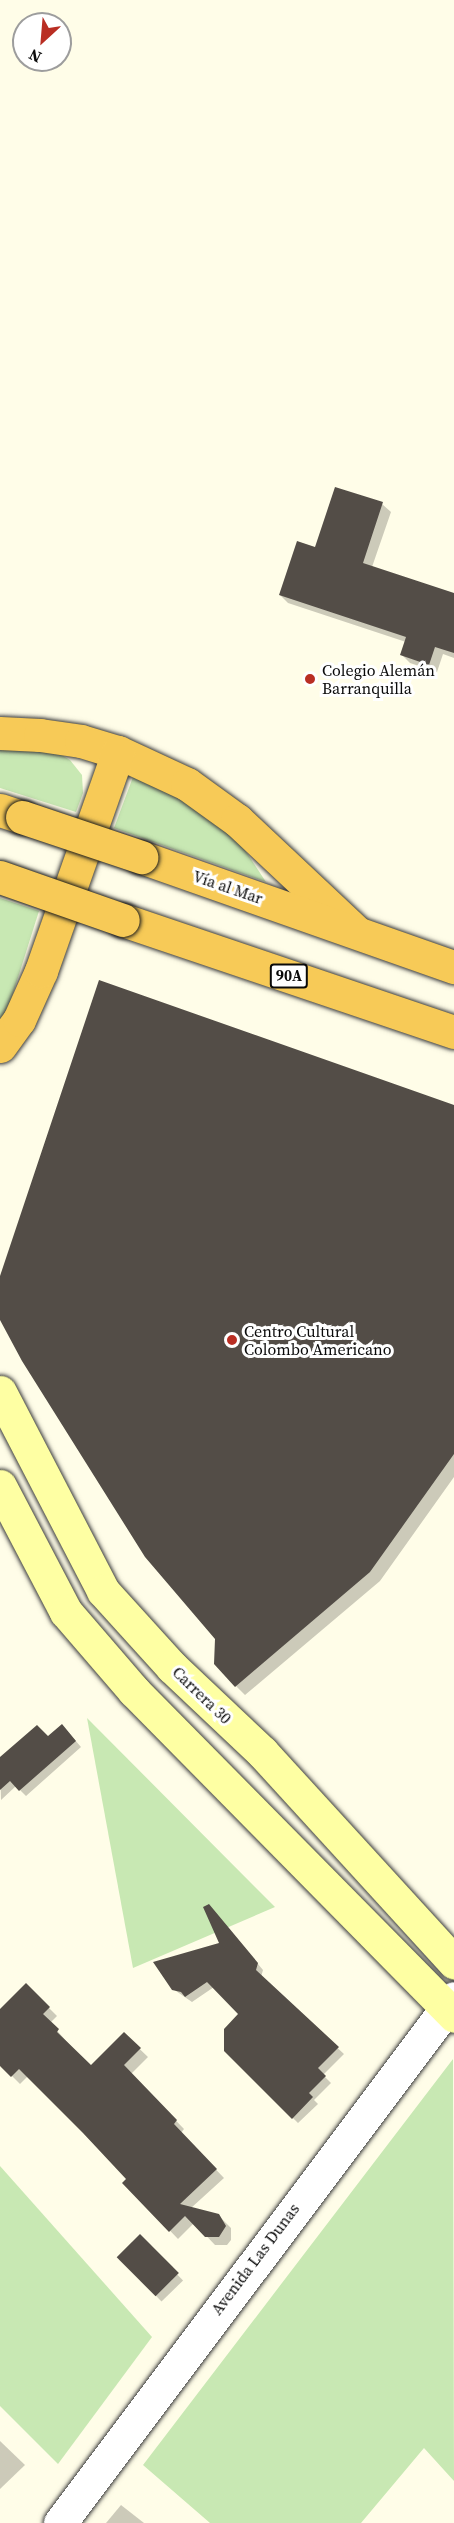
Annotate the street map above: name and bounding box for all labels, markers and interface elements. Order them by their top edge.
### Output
north arrow [12,12,72,72]
text: N [25,44,45,69]
place label: Colegio Alemán Barranquilla [322,660,435,698]
marker: Colegio Alemán Barranquilla [303,672,317,686]
street label: Vía al Mar [191,866,265,908]
road number: 90A [270,964,308,988]
place label: Centro Cultural Colombo Americano [244,1321,392,1359]
marker: Centro Cultural Colombo Americano [225,1333,239,1347]
street label: Carrera 30 [169,1662,235,1728]
street label: Avenida Las Dunas [207,2199,303,2319]

